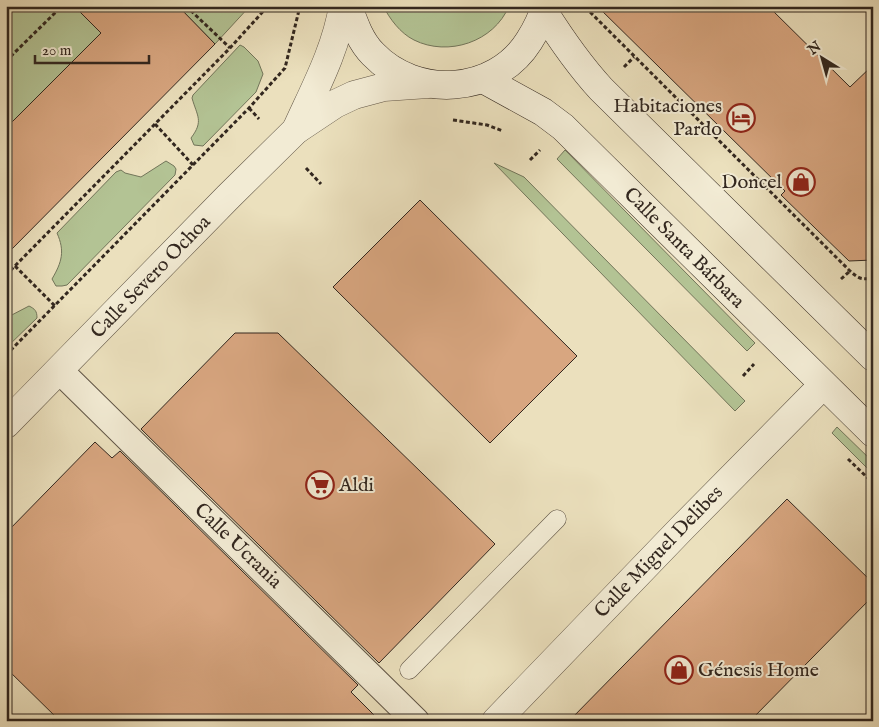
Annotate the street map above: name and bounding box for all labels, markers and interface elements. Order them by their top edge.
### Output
scale bar [35,32,149,64]
north arrow [796,32,846,82]
text: N [804,38,825,60]
text: 20 m [42,41,72,60]
place label: Habitaciones Pardo [613,94,722,142]
hotel icon: Habitaciones Pardo [726,103,756,133]
shop icon: Doncel [786,167,816,197]
place label: Doncel [721,170,783,195]
street label: Calle Santa Bárbara [618,182,750,314]
street label: Calle Severo Ochoa [86,210,217,344]
supermarket icon: Aldi [305,470,335,500]
place label: Aldi [338,473,374,498]
street label: Calle Miguel Delibes [589,481,729,623]
street label: Calle Ucrania [189,498,288,594]
shop icon: Génesis Home [664,655,694,685]
place label: Génesis Home [698,658,819,683]

